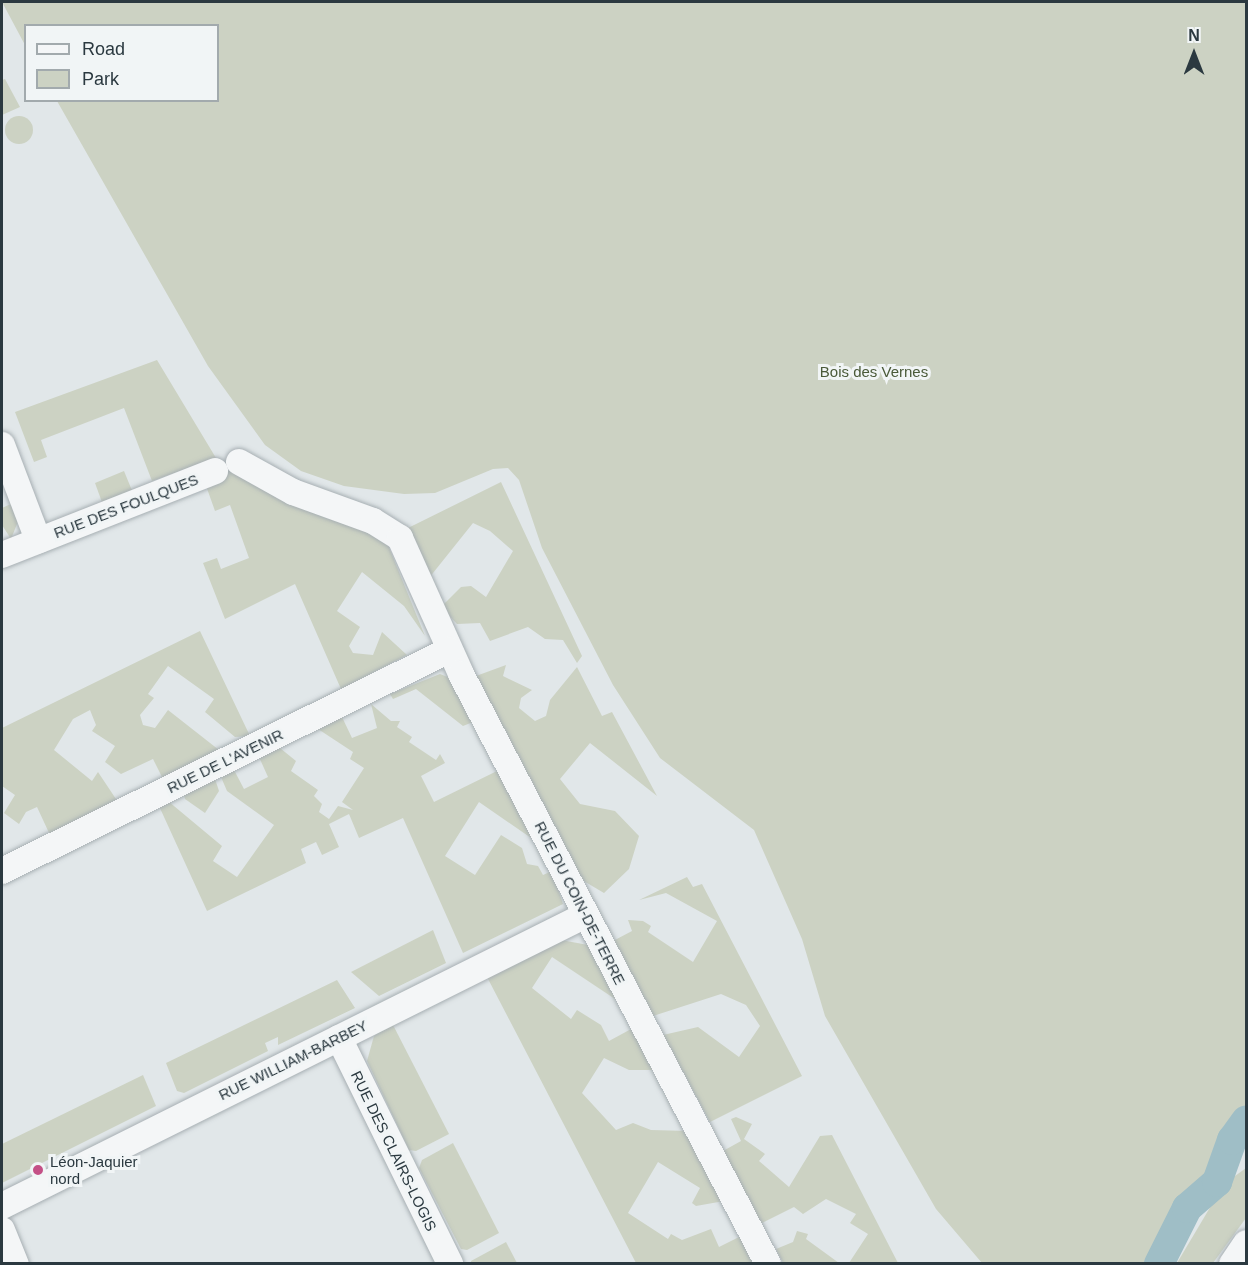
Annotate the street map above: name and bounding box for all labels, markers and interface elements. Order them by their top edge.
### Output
legend [24,24,219,102]
north arrow [1164,24,1224,84]
text: N [1188,27,1200,44]
text: Road [82,39,125,59]
text: Park [82,69,119,89]
park label: Bois des Vernes [820,363,928,381]
street label: RUE DES FOULQUES [51,470,201,542]
street label: RUE DE L'AVENIR [164,725,286,797]
street label: RUE DU COIN-DE-TERRE [531,818,629,988]
street label: RUE WILLIAM-BARBEY [216,1016,370,1104]
street label: RUE DES CLAIRS-LOGIS [347,1068,441,1234]
place label: Léon-Jaquier nord [50,1152,138,1187]
marker: Léon-Jaquier nord [31,1163,45,1177]

